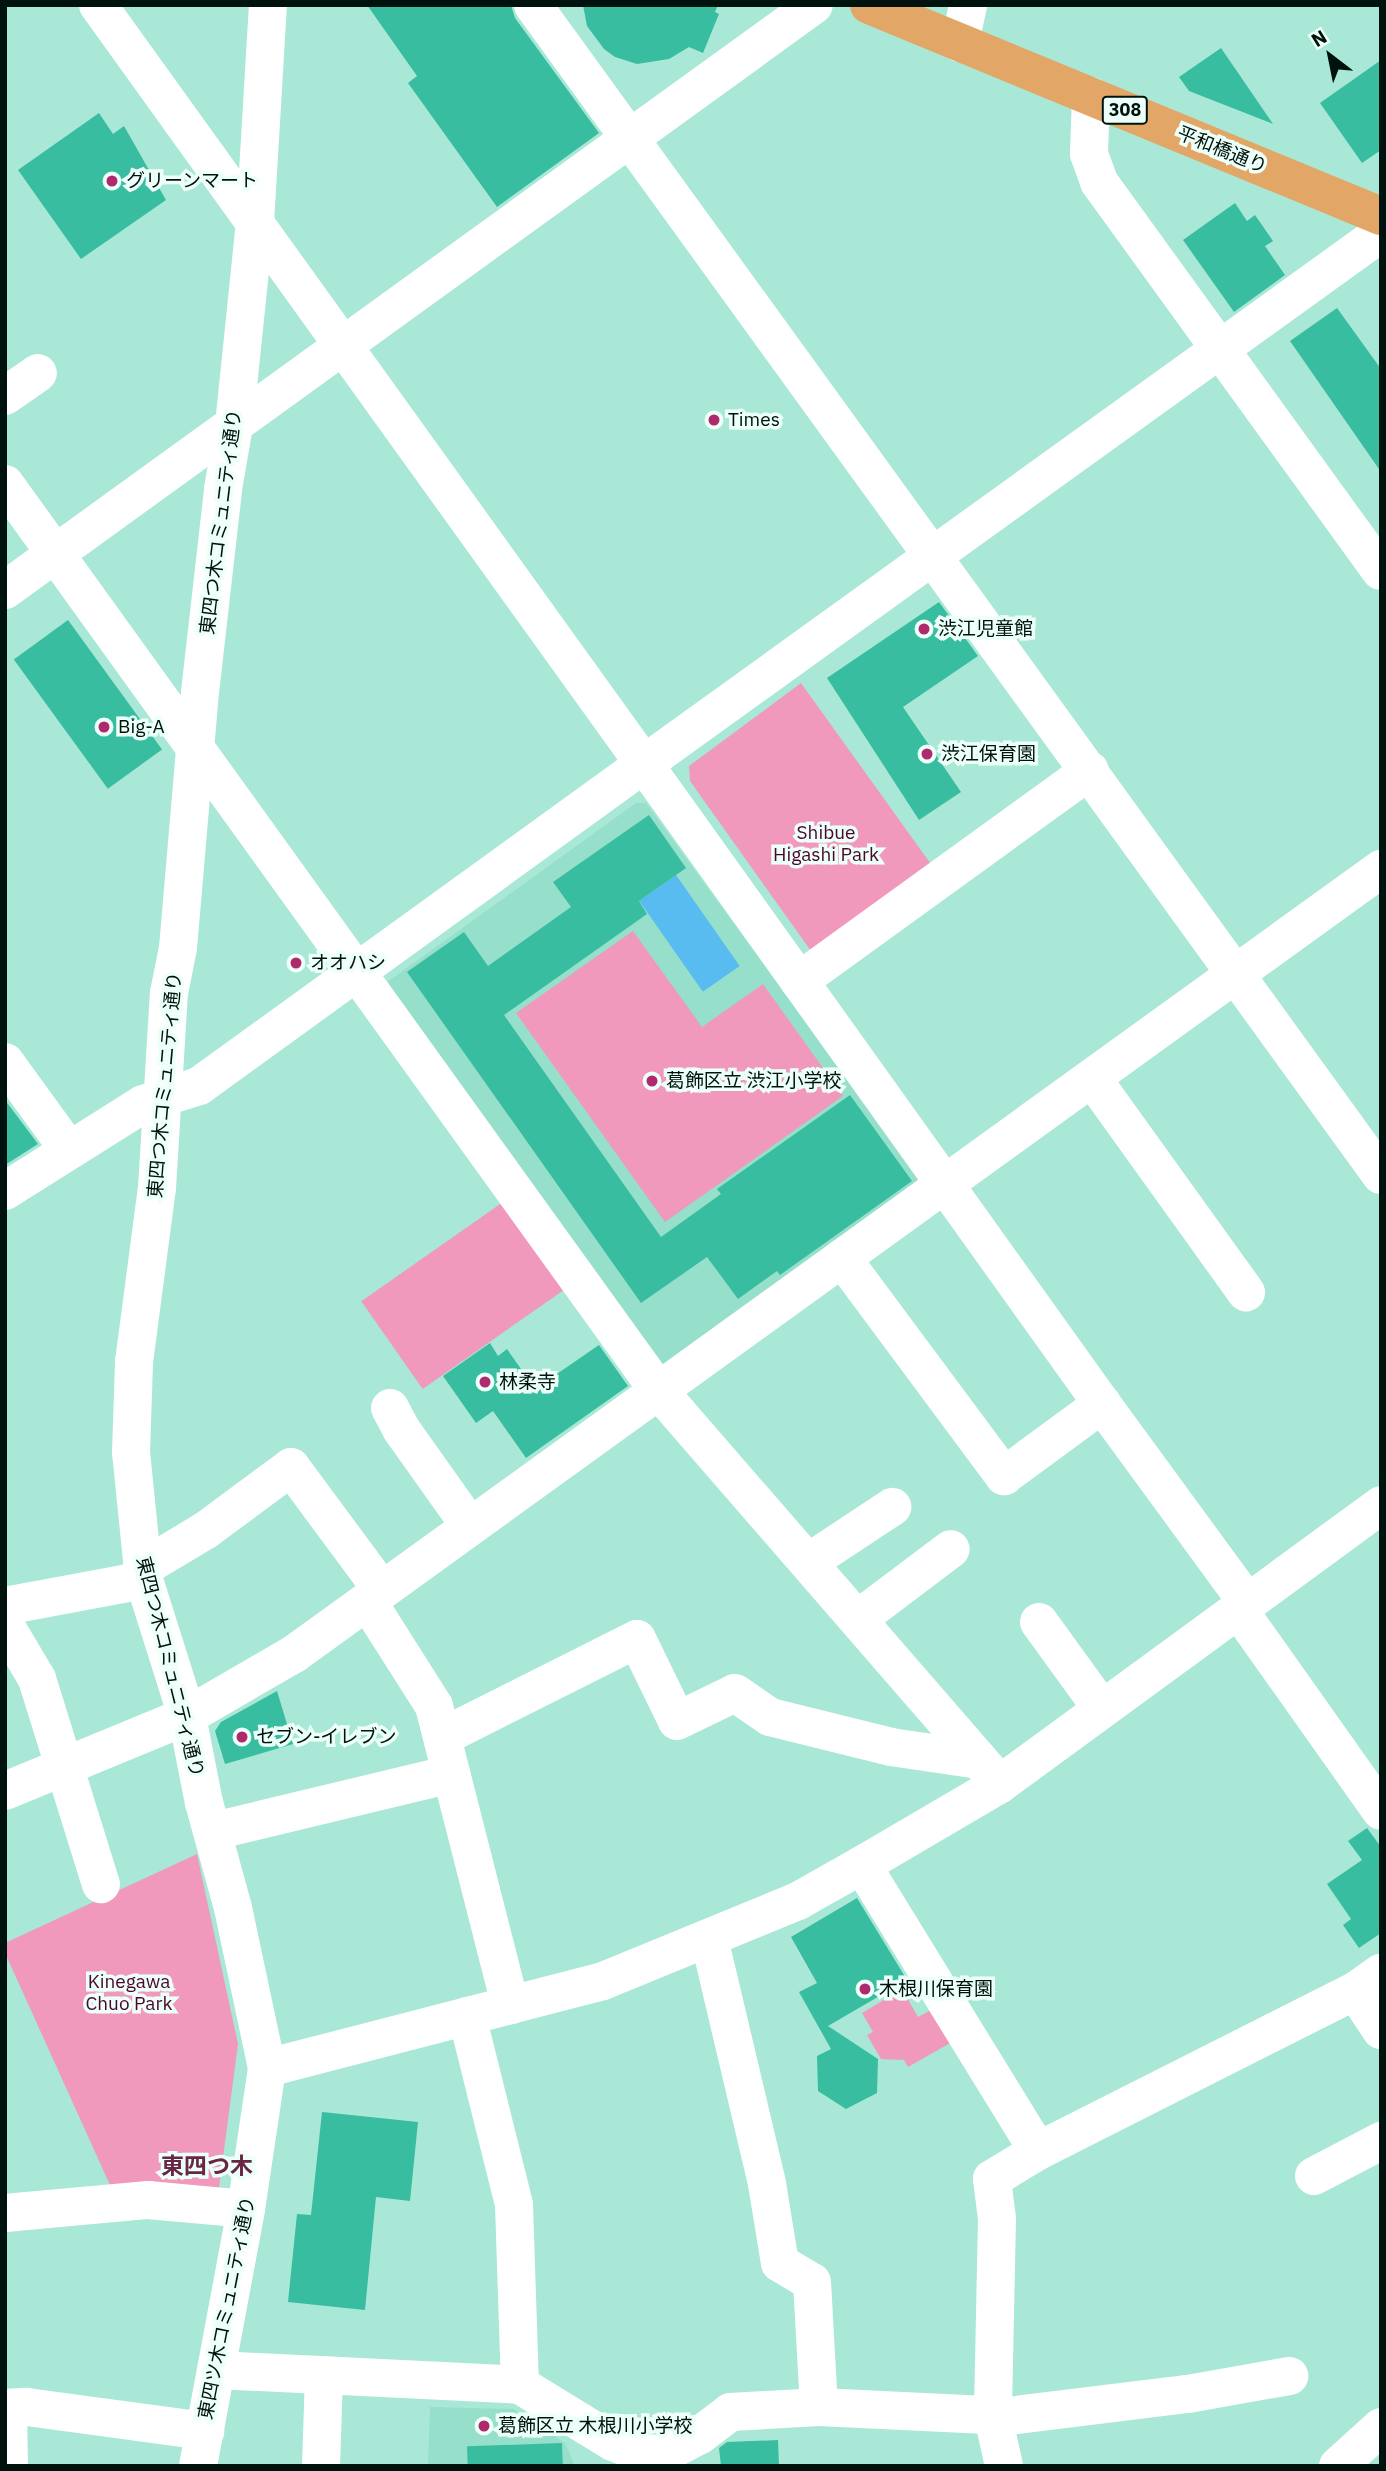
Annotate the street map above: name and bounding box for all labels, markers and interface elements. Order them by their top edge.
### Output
north arrow [1295,21,1365,91]
text: N [1307,24,1331,52]
road number: 308 [1100,96,1150,124]
street label: 平和橋通り [1174,122,1270,178]
place label: グリーンマート [126,170,259,192]
marker: グリーンマート [104,173,120,189]
street label: 東四つ木コミュニティ通り [196,407,246,637]
place label: Times [728,409,780,431]
marker: Times [706,412,722,428]
place label: 渋江児童館 [938,618,1033,640]
marker: 渋江児童館 [916,621,932,637]
place label: Big-A [118,716,165,738]
marker: Big-A [96,719,112,735]
place label: 渋江保育園 [941,743,1036,765]
marker: 渋江保育園 [919,746,935,762]
park label: Shibue Higashi Park [773,822,879,866]
place label: オオハシ [310,952,386,974]
marker: オオハシ [288,955,304,971]
street label: 東四つ木コミュニティ通り [144,970,186,1200]
place label: 葛飾区立 渋江小学校 [666,1070,841,1092]
marker: 葛飾区立 渋江小学校 [644,1073,660,1089]
place label: 林柔寺 [499,1371,556,1393]
marker: 林柔寺 [477,1374,493,1390]
street label: 東四つ木コミュニティ通り [131,1554,209,1780]
place label: セブン-イレブン [256,1726,397,1748]
marker: セブン-イレブン [234,1729,250,1745]
park label: Kinegawa Chuo Park [86,1971,172,2015]
place label: 木根川保育園 [879,1978,993,2000]
marker: 木根川保育園 [857,1981,873,1997]
district label: 東四つ木 [161,2151,253,2179]
street label: 東四ツ木コミュニティ通り [194,2194,260,2422]
place label: 葛飾区立 木根川小学校 [498,2415,692,2437]
marker: 葛飾区立 木根川小学校 [476,2418,492,2434]

